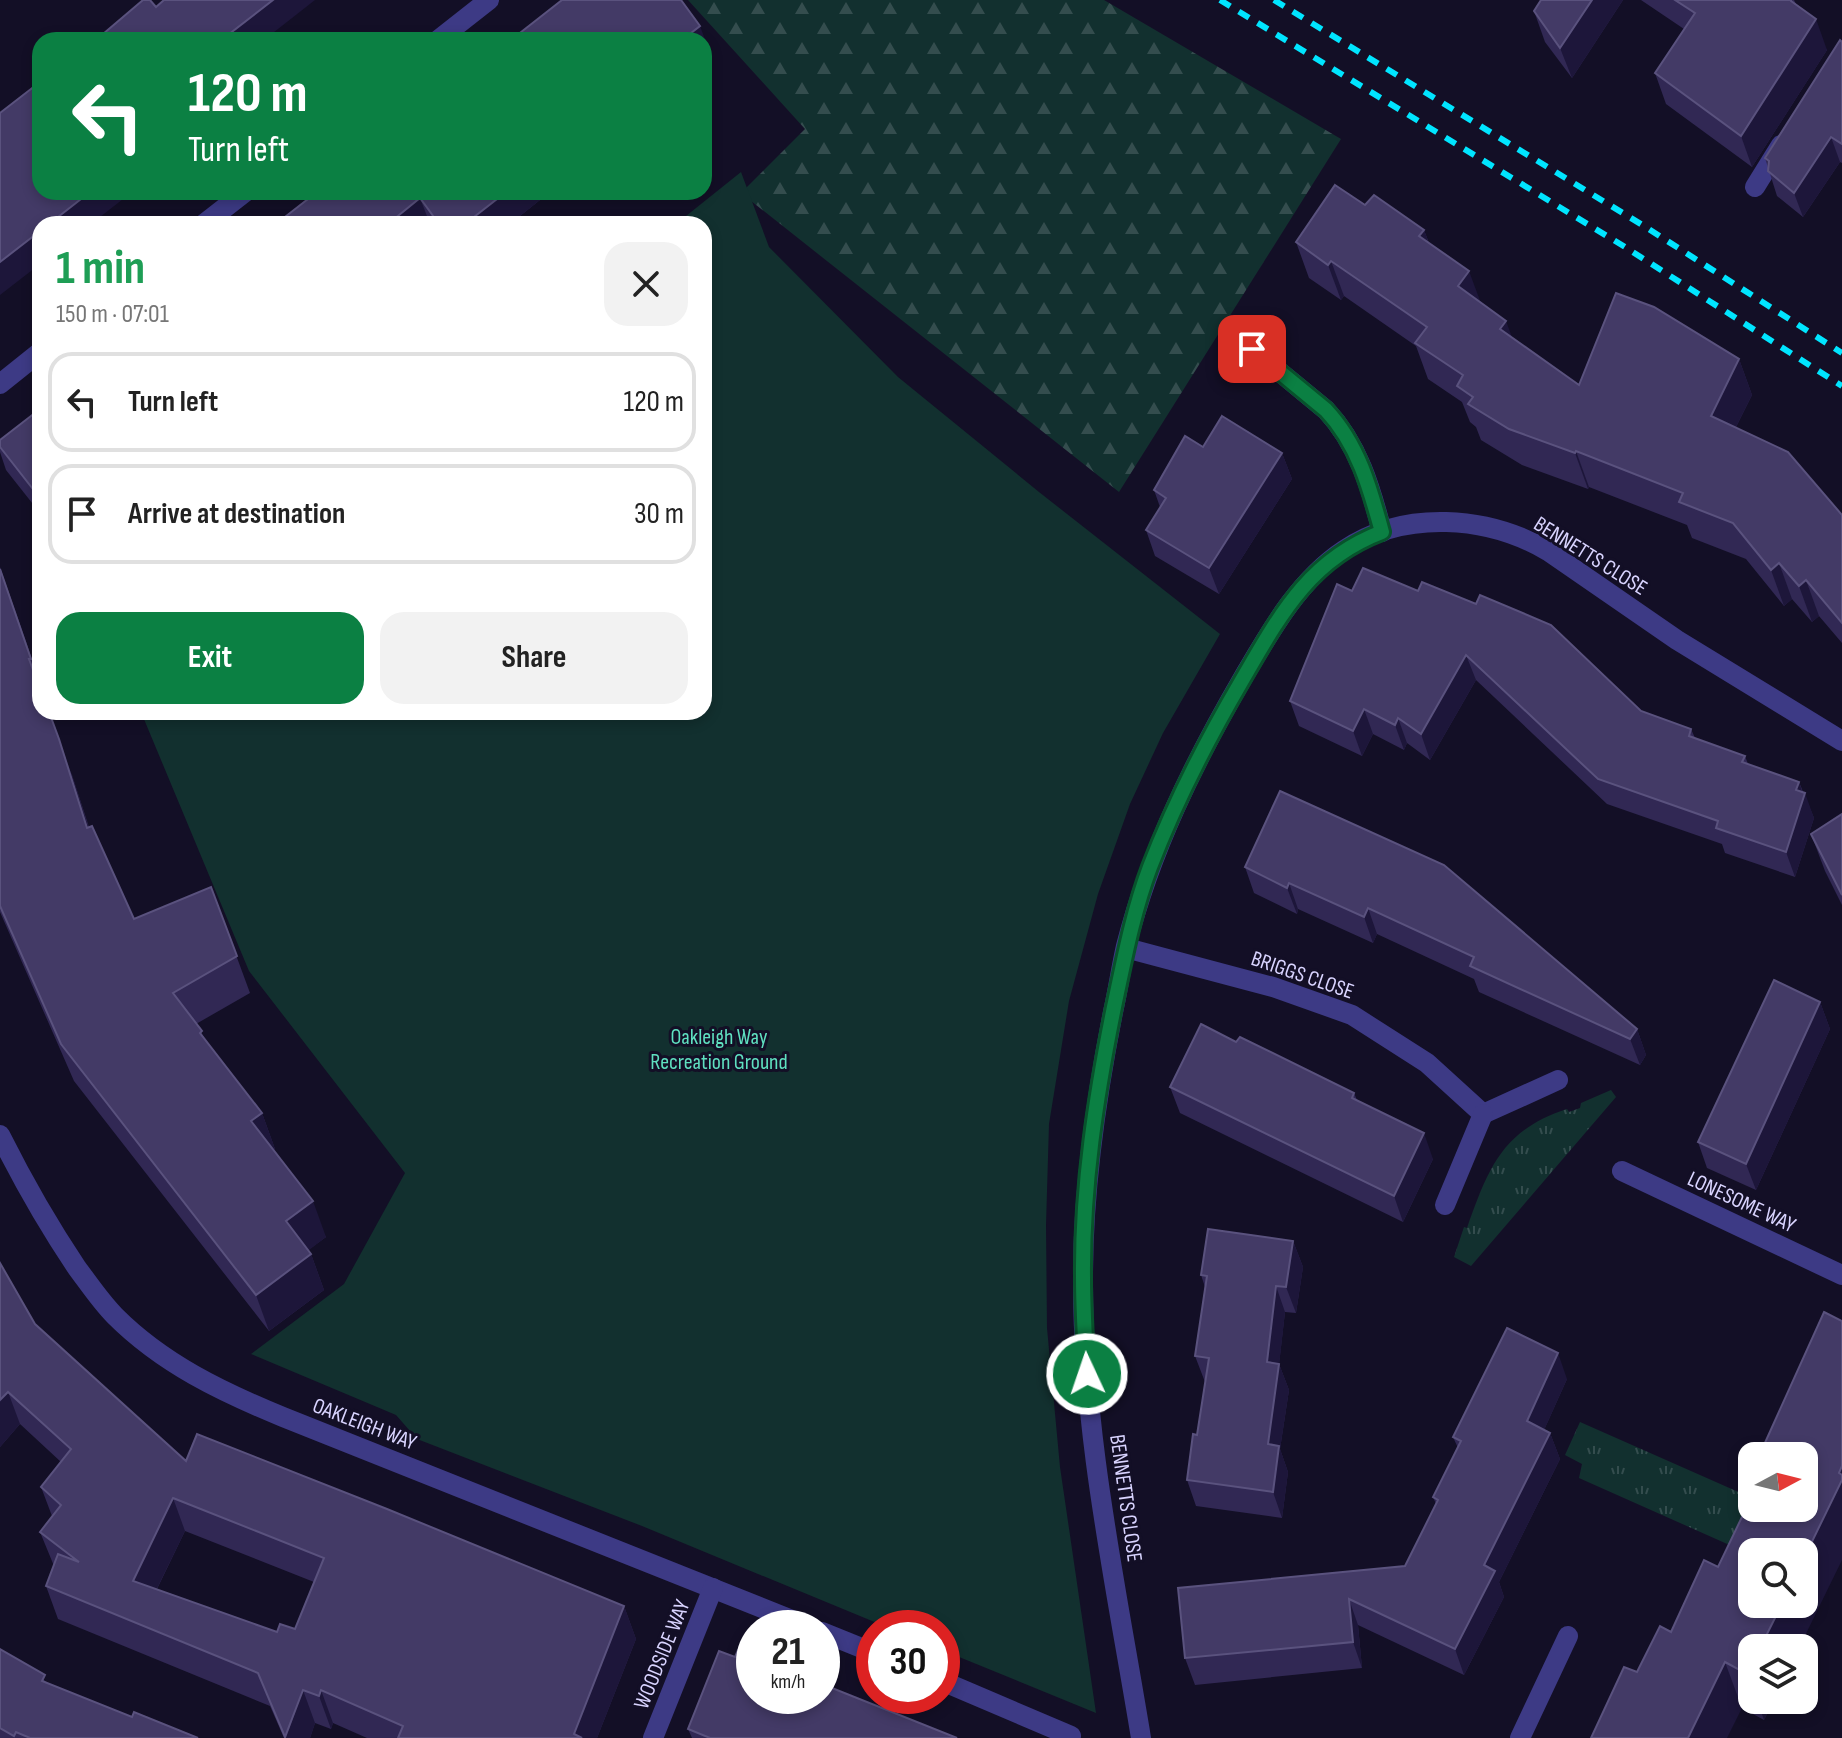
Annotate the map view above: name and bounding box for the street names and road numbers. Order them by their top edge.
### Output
street label: BENNETTS CLOSE [1528,511,1652,602]
street label: BRIGGS CLOSE [1248,945,1357,1006]
street label: LONESOME WAY [1683,1166,1800,1239]
street label: OAKLEIGH WAY [309,1392,420,1457]
street label: BENNETTS CLOSE [1103,1433,1148,1564]
street label: WOODSIDE WAY [628,1596,696,1713]

